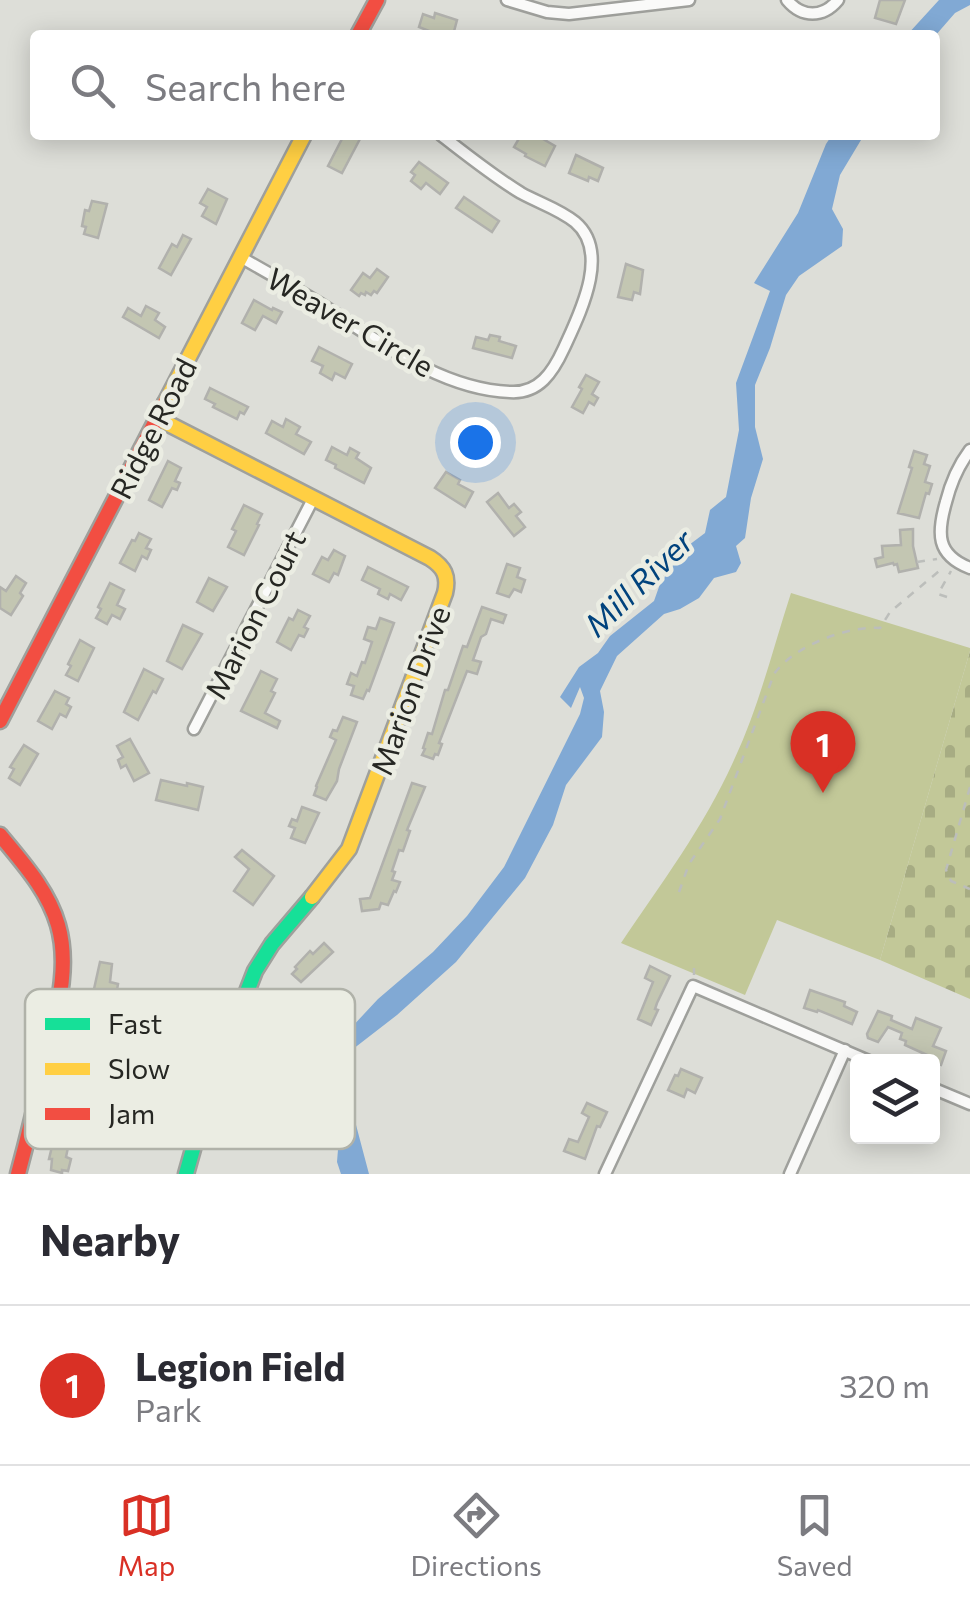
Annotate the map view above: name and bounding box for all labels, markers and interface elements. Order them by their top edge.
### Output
search box [30,30,940,140]
icon: search [65,58,120,113]
text: Search here [145,62,346,109]
street label: Weaver Circle [261,258,441,384]
street label: Ridge Road [101,352,203,504]
your location [450,417,501,468]
water label: Mill River [575,519,702,644]
street label: Marion Court [196,524,312,704]
street label: Marion Drive [361,600,457,780]
pin: 1 [790,710,856,793]
legend [25,989,355,1149]
text: Fast [108,1006,162,1040]
text: Slow [108,1051,170,1085]
map controls [850,1054,940,1144]
button: layers [850,1054,940,1144]
text: Jam [108,1096,155,1130]
text: Nearby [40,1213,180,1265]
text: Legion Field [135,1342,346,1389]
text: 1 [65,1365,80,1405]
text: 320 m [839,1365,930,1405]
text: Park [135,1389,202,1429]
tab: Map [118,1488,175,1582]
tab: Directions [410,1488,542,1582]
tab: Saved [777,1488,852,1582]

